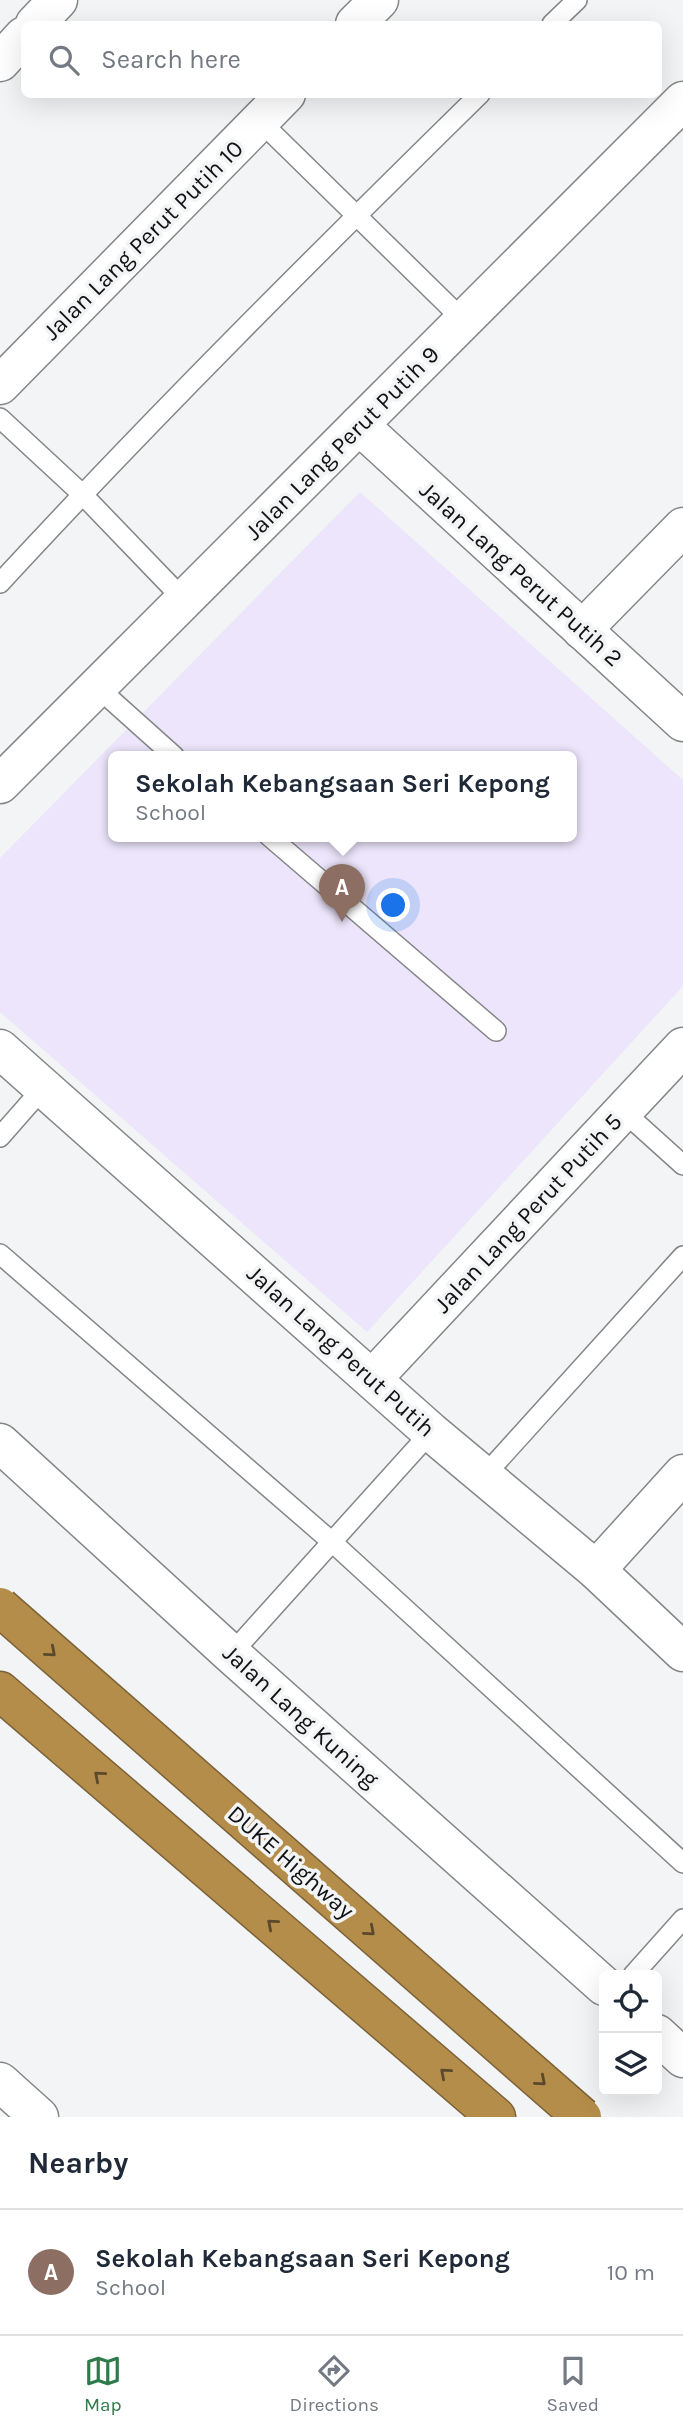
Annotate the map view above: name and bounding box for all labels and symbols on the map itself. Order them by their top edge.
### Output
street label: Jalan Lang Perut Putih 10 [37,134,249,346]
street label: Jalan Lang Perut Putih 9 [239,340,445,546]
street label: Jalan Lang Perut Putih 2 [414,476,628,672]
pin: A [319,864,365,922]
your location [376,888,410,922]
street label: Jalan Lang Perut Putih 5 [428,1107,628,1319]
street label: Jalan Lang Perut Putih [241,1259,441,1443]
street label: Jalan Lang Kuning [217,1639,385,1794]
one-way arrow [43,1644,56,1656]
one-way arrow [95,1772,108,1784]
street label: DUKE Highway [222,1800,360,1924]
one-way arrow [267,1920,280,1932]
one-way arrow [362,1923,375,1935]
one-way arrow [440,2069,453,2081]
one-way arrow [533,2073,546,2085]

